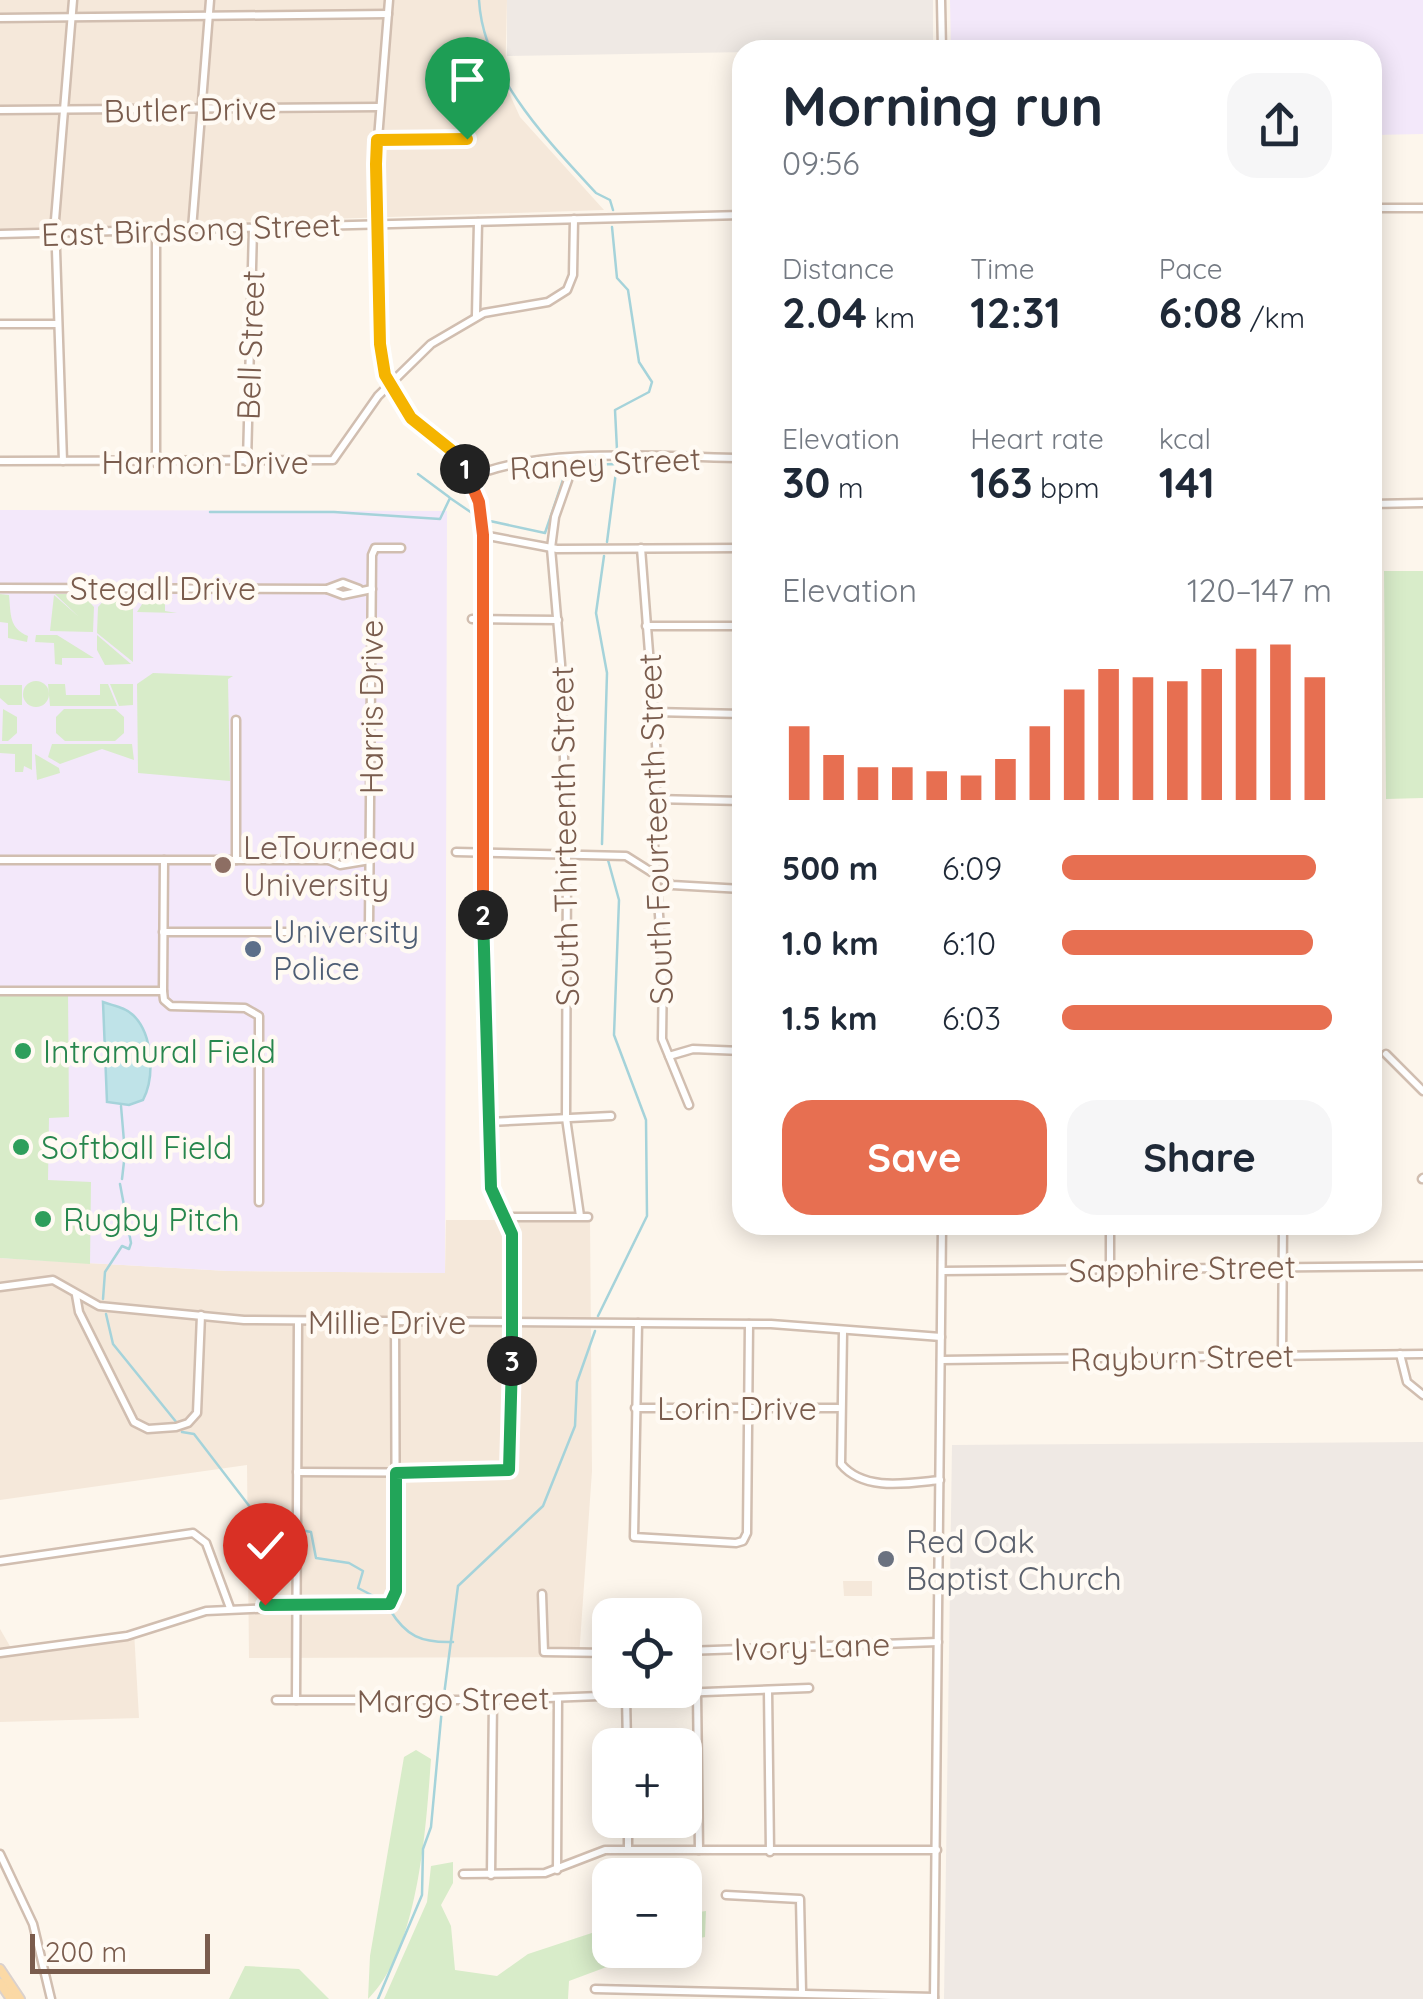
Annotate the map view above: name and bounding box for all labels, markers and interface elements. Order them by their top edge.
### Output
pin [425,37,510,140]
icon: arrive [440,52,495,107]
text: Morning run [782,71,1103,140]
button: share [1227,73,1332,178]
street label: Butler Drive [103,87,277,131]
text: 09:56 [782,143,860,183]
street label: East Birdsong Street [40,204,342,254]
text: Distance [782,251,894,286]
text: Time [970,251,1035,286]
text: Pace [1159,251,1223,286]
street label: Bell Street [227,269,273,421]
text: 2.04 [782,286,867,339]
text: 12:31 [970,286,1061,339]
text: 6:08 [1159,286,1242,339]
text: km [867,300,915,335]
text: /km [1242,300,1305,335]
text: Elevation [782,421,900,456]
text: Heart rate [970,421,1104,456]
text: kcal [1159,421,1211,456]
street label: Raney Street [508,438,702,488]
street label: Harmon Drive [101,442,309,482]
pin: 1 [440,444,490,494]
text: 1 [460,451,470,486]
text: 30 [782,456,830,509]
text: 163 [970,456,1032,509]
text: 141 [1159,456,1215,509]
text: m [830,470,864,505]
text: bpm [1032,470,1100,505]
street label: Stegall Drive [70,568,256,608]
text: Elevation [782,570,917,610]
text: 120–147 m [1187,570,1332,610]
street label: Harris Drive [351,620,391,794]
street label: South Fourteenth Street [629,653,681,1005]
street label: South Thirteenth Street [541,665,587,1007]
place label: LeTourneau University [243,827,416,904]
text: 500 m [782,848,878,888]
text: 6:09 [942,848,1002,888]
marker: LeTourneau University [212,854,234,876]
pin: 2 [458,890,508,940]
text: 2 [475,897,491,932]
place label: University Police [273,911,419,988]
text: 1.0 km [782,923,879,963]
text: 6:10 [942,923,996,963]
marker: University Police [242,938,264,960]
text: 1.5 km [782,998,878,1038]
text: 6:03 [942,998,1001,1038]
place label: Intramural Field [43,1031,276,1071]
marker: Intramural Field [12,1040,34,1062]
button: Save [782,1100,1047,1215]
button: Share [1067,1100,1332,1215]
place label: Softball Field [41,1127,233,1167]
marker: Softball Field [10,1136,32,1158]
place label: Rugby Pitch [63,1199,240,1239]
marker: Rugby Pitch [32,1208,54,1230]
street label: Sapphire Street [1068,1246,1296,1290]
street label: Millie Drive [308,1302,466,1342]
street label: Rayburn Street [1070,1335,1294,1379]
pin: 3 [487,1336,537,1386]
text: 3 [504,1343,520,1378]
street label: Lorin Drive [657,1388,817,1428]
pin [223,1503,308,1606]
icon: check [238,1518,293,1573]
place label: Red Oak Baptist Church [906,1521,1122,1598]
marker: Red Oak Baptist Church [875,1548,897,1570]
map controls [592,1598,702,1968]
button: locate [592,1598,702,1708]
street label: Ivory Lane [733,1623,891,1669]
street label: Margo Street [356,1677,550,1721]
button: + [592,1728,702,1838]
button: − [592,1858,702,1968]
scale bar [30,1929,210,1974]
text: 200 m [45,1934,127,1969]

